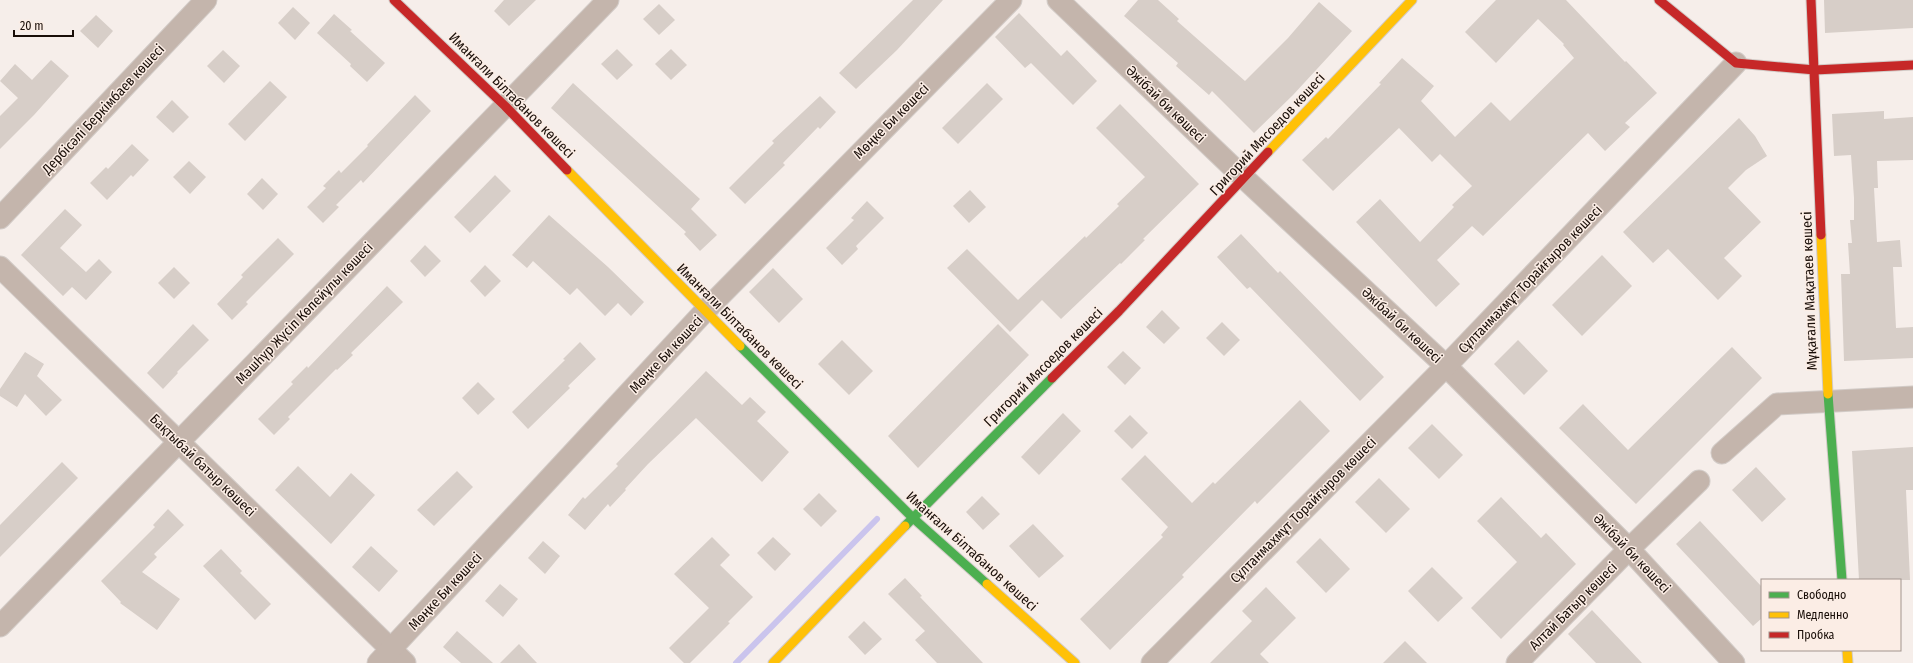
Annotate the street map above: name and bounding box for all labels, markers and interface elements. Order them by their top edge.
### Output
scale bar [14,12,73,38]
text: 20 m [20,19,44,33]
street label: Иманғали Білтабанов көшесі [445,29,578,162]
street label: Дербісәлі Беркімбаев көшесі [38,41,168,179]
street label: Әжібай би көшесі [1122,62,1209,146]
street label: Григорий Мясоедов көшесі [1206,70,1329,199]
street label: Мөңке Би көшесі [850,80,933,163]
street label: Сұлтанмахмұт Торайғыров көшесі [1455,202,1606,357]
street label: Мұқағали Мақатаев көшесі [1798,211,1821,371]
street label: Мәшһүр Жүсіп Көпейұлы көшесі [232,239,377,388]
street label: Иманғали Білтабанов көшесі [673,260,806,393]
street label: Әжібай би көшесі [1358,284,1445,367]
street label: Григорий Мясоедов көшесі [980,304,1106,430]
street label: Мөңке Би көшесі [626,312,707,397]
street label: Бақтыбай батыр көшесі [146,411,259,520]
street label: Сұлтанмахмұт Торайғыров көшесі [1227,434,1380,587]
street label: Иманғали Білтабанов көшесі [903,488,1041,615]
street label: Әжібай би көшесі [1590,510,1674,597]
street label: Мөңке Би көшесі [405,549,486,634]
street label: Алтай Батыр көшесі [1526,559,1621,654]
legend [1761,579,1901,651]
text: Свободно [1797,588,1846,602]
text: Медленно [1797,608,1849,622]
text: Пробка [1797,628,1835,642]

